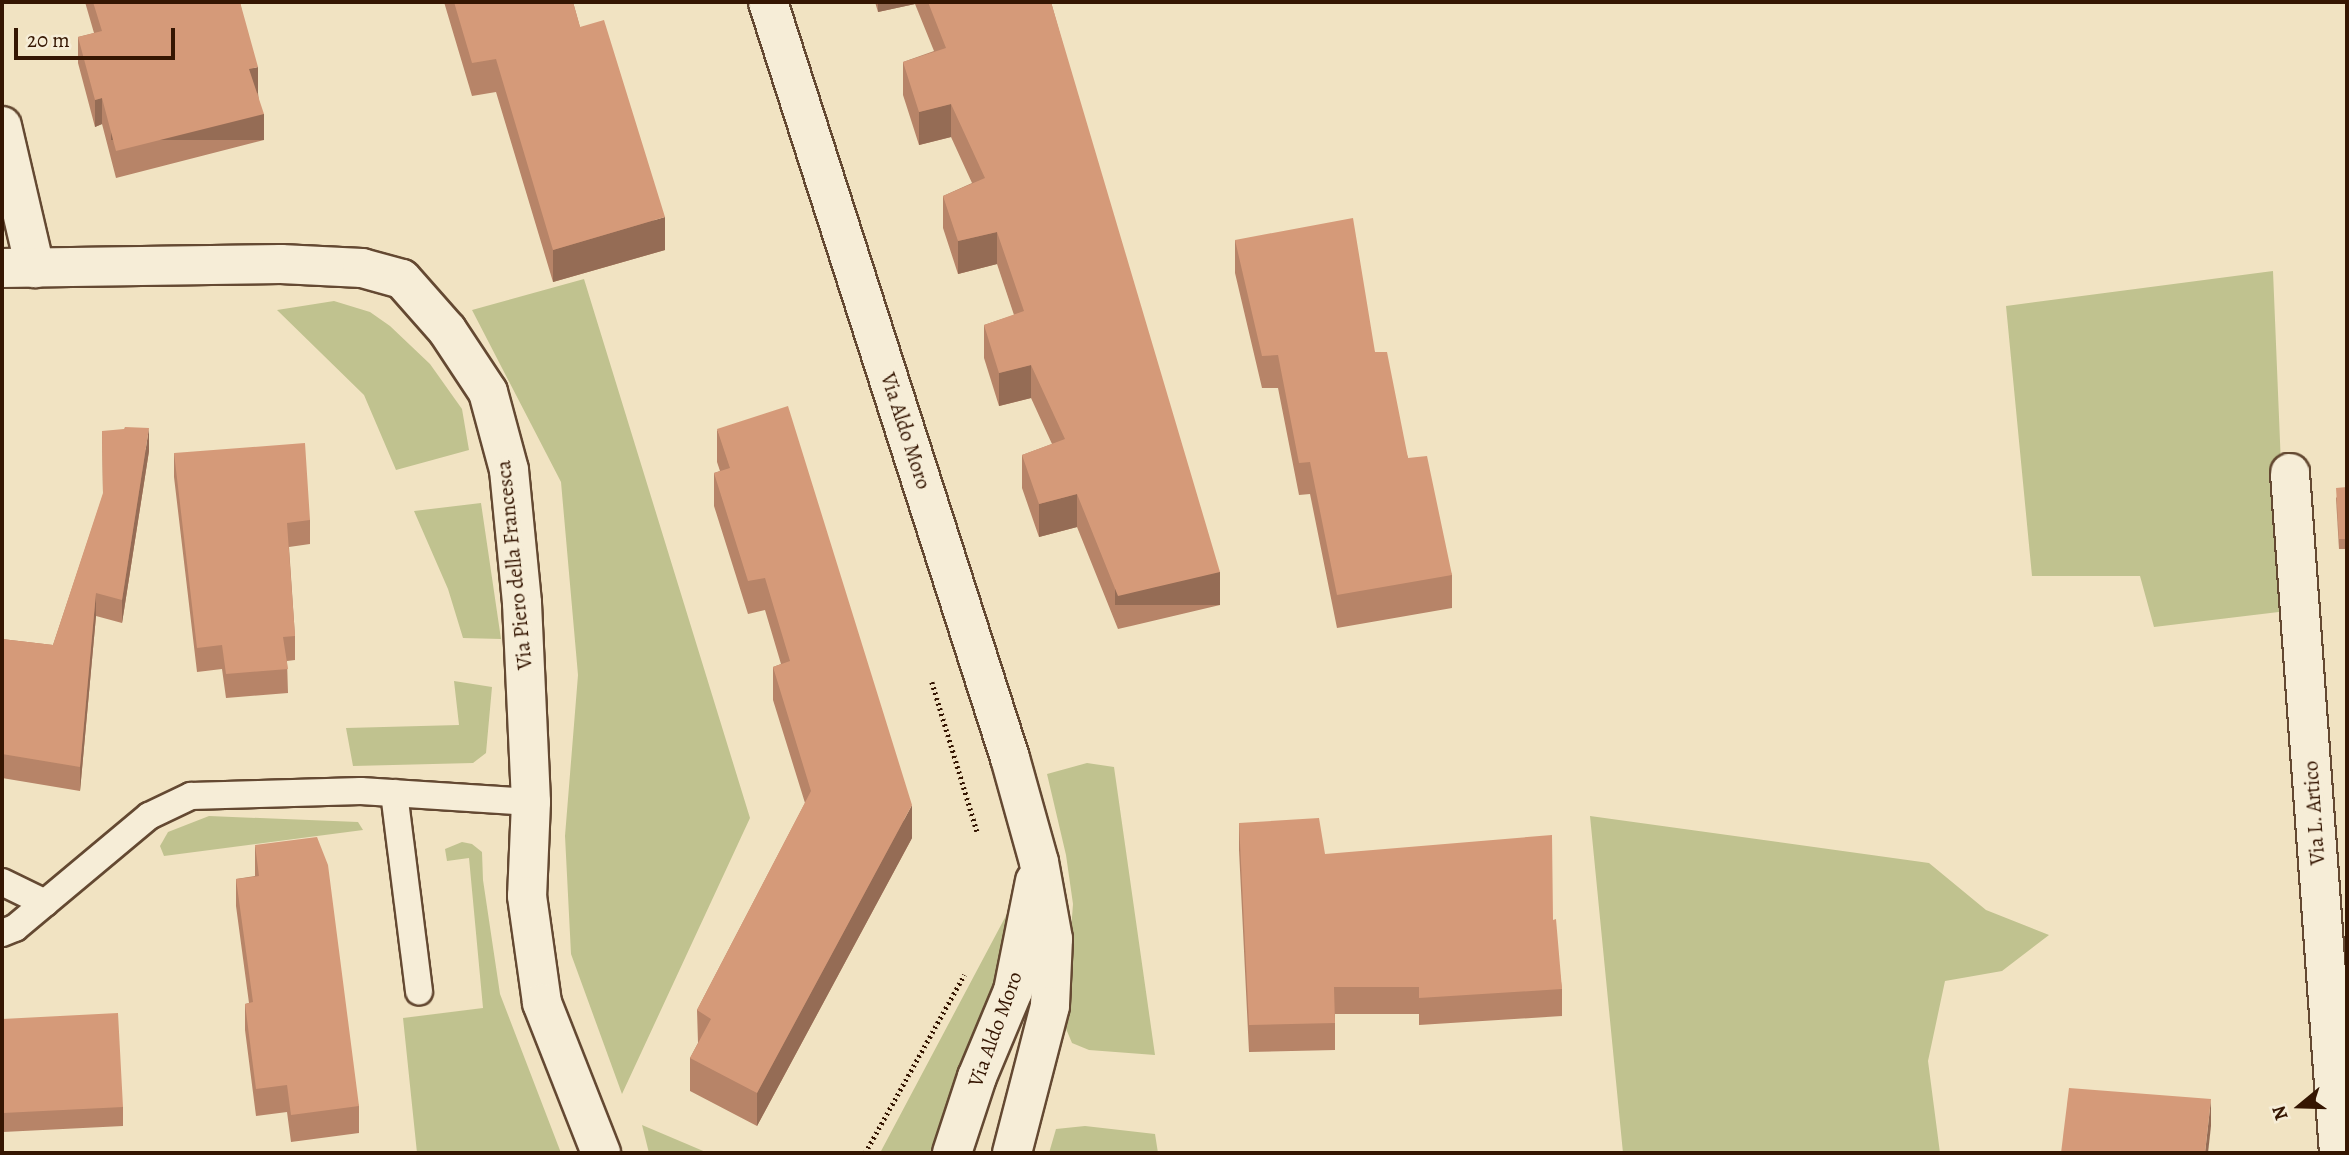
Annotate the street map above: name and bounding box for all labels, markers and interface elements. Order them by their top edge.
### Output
scale bar [18,14,178,58]
text: 20 m [27,26,70,54]
street label: Via Aldo Moro [875,370,937,492]
street label: Via Piero della Francesca [490,459,538,671]
street label: Via L. Artico [2298,760,2330,866]
street label: Via Aldo Moro [962,968,1028,1090]
north arrow [2265,1071,2335,1141]
text: N [2266,1102,2295,1124]

